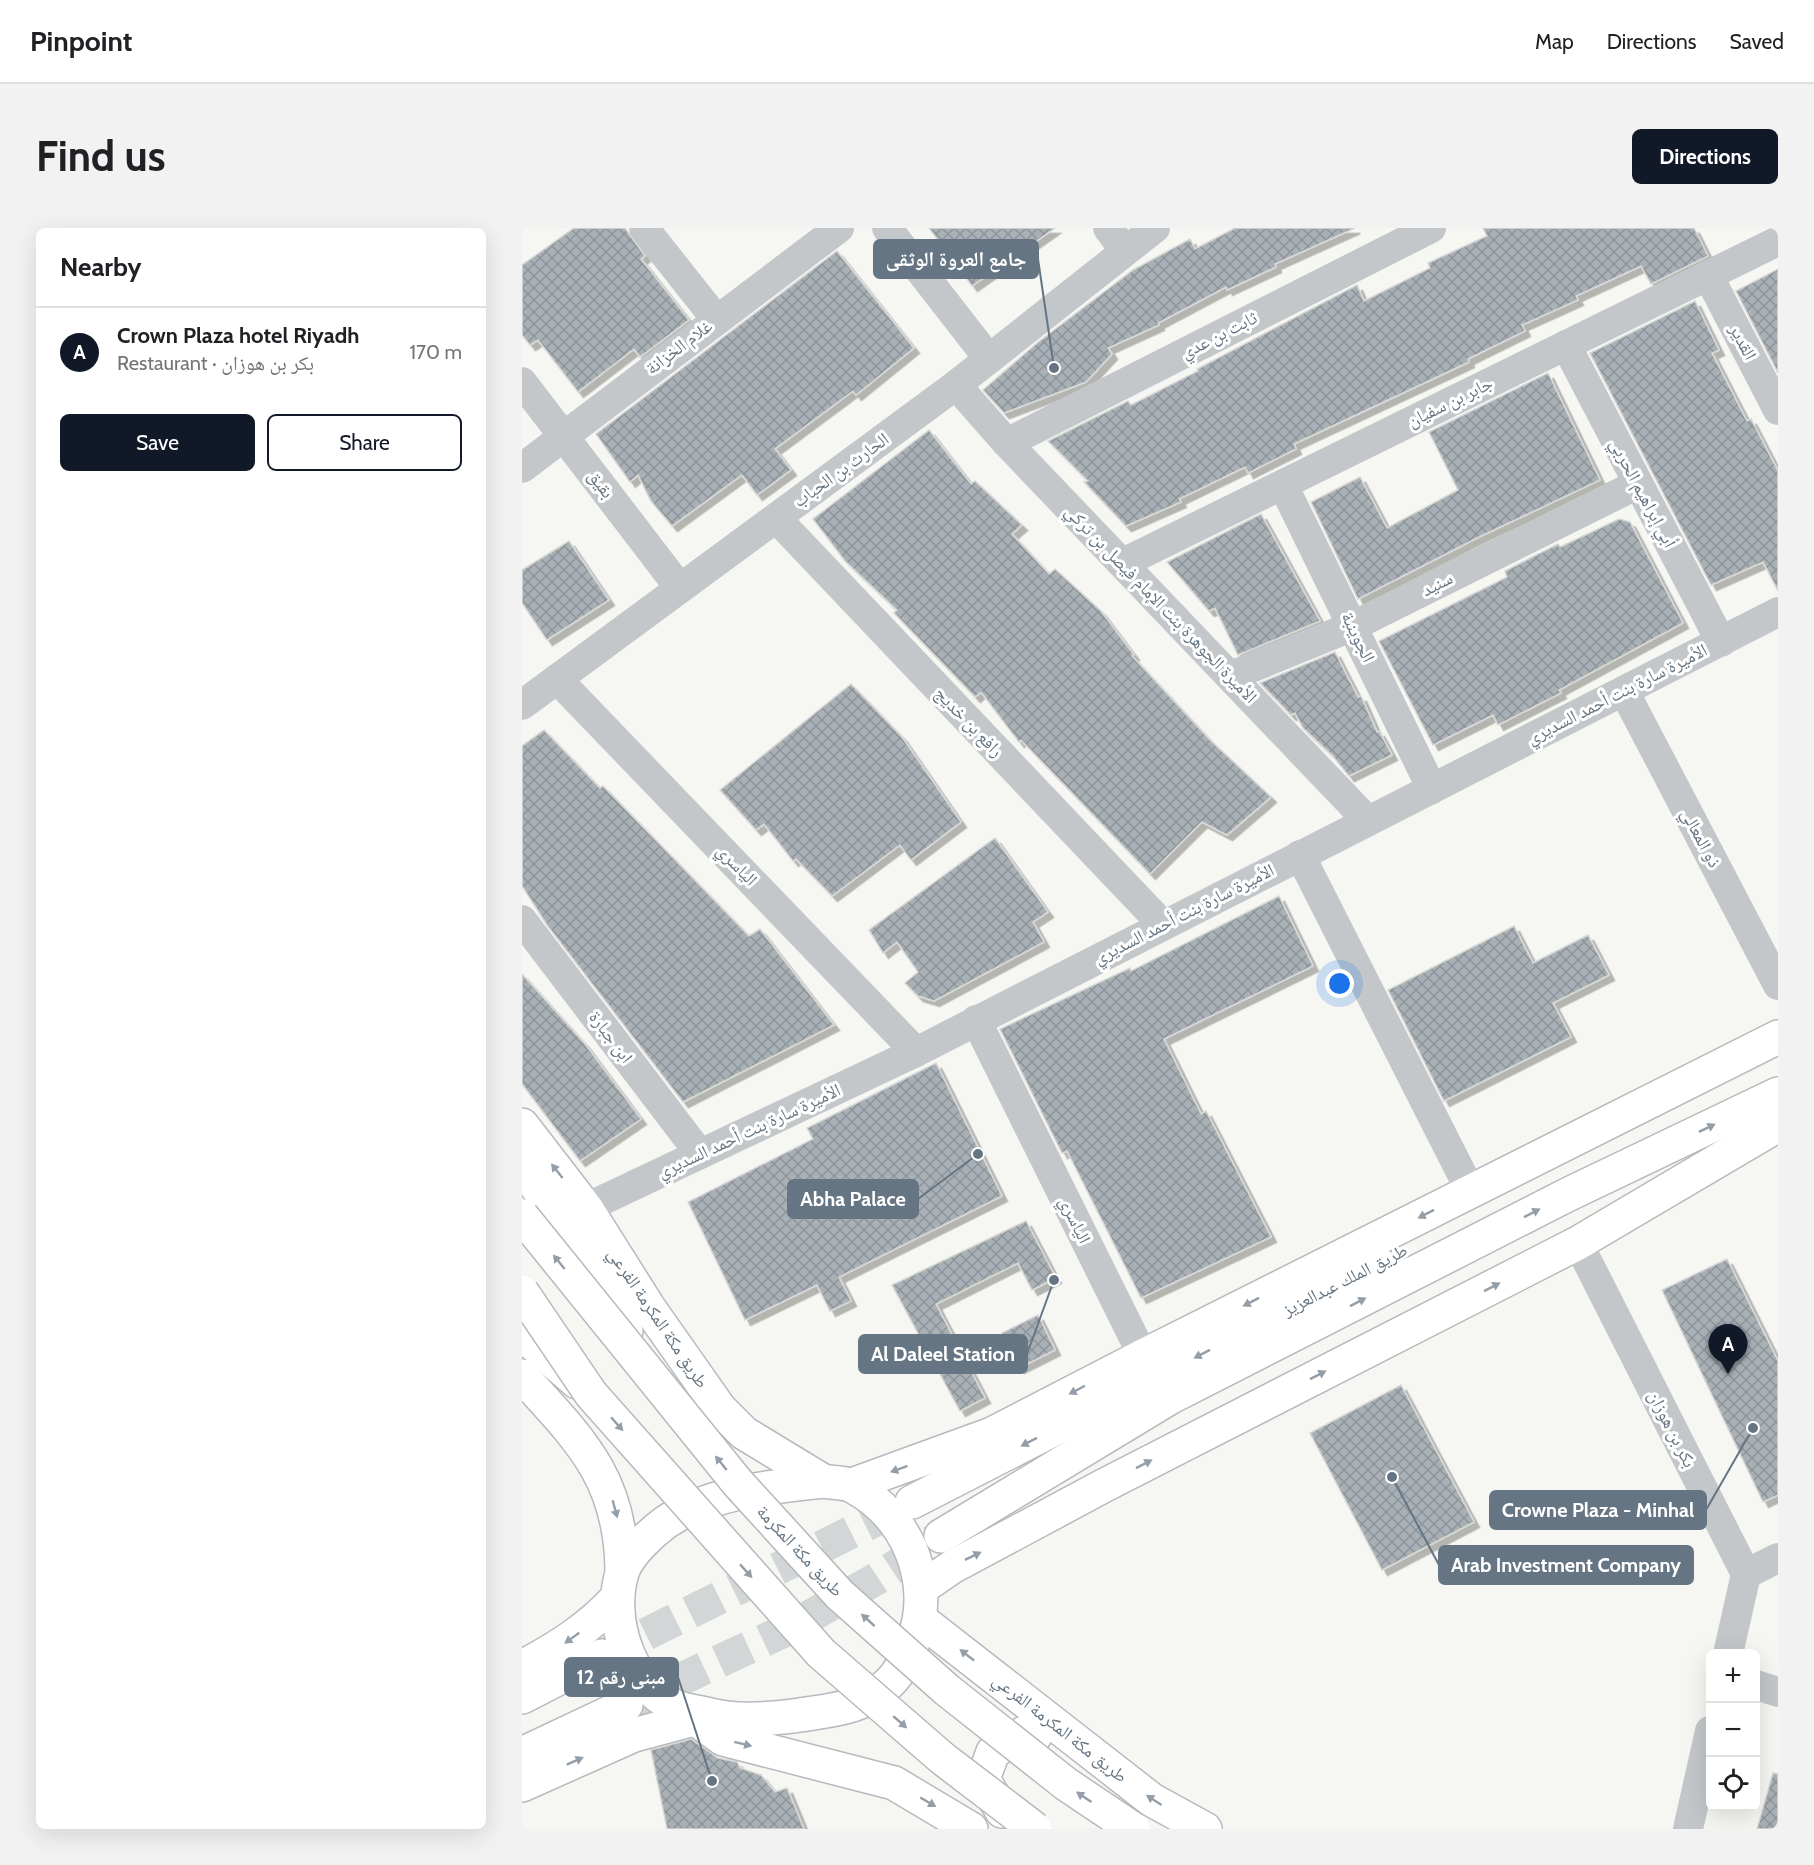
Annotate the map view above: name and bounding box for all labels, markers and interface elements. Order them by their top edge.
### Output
text: Pinpoint [30,24,132,58]
text: Map [1535,29,1574,54]
text: Directions [1607,29,1696,54]
text: Saved [1729,29,1784,54]
button: Directions [1632,129,1778,184]
text: Find us [36,130,165,182]
callout: جامع العروة الوثقى [874,240,1038,278]
text: جامع العروة الوثقى [886,247,1026,273]
text: Nearby [60,251,141,283]
street label: ثابت بن عدي [1177,306,1262,367]
street label: غلام الخزانة [641,315,717,380]
street label: القدير [1724,320,1761,364]
text: Crown Plaza hotel Riyadh [117,322,359,349]
text: A [73,340,86,364]
text: 170 m [410,340,462,364]
text: Restaurant · بكر بن هوزان [117,351,314,375]
street label: جابر بن سفيان [1404,372,1496,432]
button: Save [60,414,255,471]
button: Share [267,414,462,471]
street label: الحارث بن الحباب [789,428,893,512]
street label: أبي إبراهيم الحربي [1602,435,1681,553]
street label: بقيق [583,465,619,503]
street label: الأميرة الجوهرة بنت الإمام فيصل بن تركي [1058,500,1262,710]
street label: سنيد [1418,567,1456,601]
street label: الجوينبة [1336,608,1380,666]
street label: الأميرة سارة بنت أحمد السديري [1523,639,1713,752]
street label: رافع بن خديج [929,682,1008,762]
street label: ذو المعالي [1673,805,1726,873]
street label: الياسري [709,840,762,893]
street label: الأميرة سارة بنت أحمد السديري [1090,859,1280,972]
your location [1325,969,1354,998]
street label: ابن جبارة [584,1007,638,1067]
street label: الأميرة سارة بنت أحمد السديري [654,1079,846,1186]
one-way arrow [1699,1123,1716,1132]
one-way arrow [552,1163,564,1178]
callout: Abha Palace [788,1180,918,1218]
text: Abha Palace [800,1187,906,1211]
street label: الياسري [1051,1193,1096,1249]
one-way arrow [1524,1208,1541,1218]
one-way arrow [1417,1210,1434,1219]
street label: طريق الملك عبدالعزيز [1278,1239,1411,1321]
street label: طريق مكة المكرمة الفرعي [600,1244,713,1394]
one-way arrow [553,1255,566,1270]
one-way arrow [1483,1282,1500,1292]
one-way arrow [1242,1296,1260,1306]
one-way arrow [1350,1297,1367,1306]
pin: A [1708,1324,1748,1374]
callout: Al Daleel Station [859,1335,1027,1373]
text: Al Daleel Station [871,1342,1015,1366]
one-way arrow [1194,1349,1211,1358]
one-way arrow [1309,1370,1326,1380]
one-way arrow [1068,1385,1085,1395]
street label: بكر بن هوزان [1643,1387,1701,1471]
one-way arrow [610,1416,623,1431]
one-way arrow [1020,1437,1037,1447]
one-way arrow [715,1455,728,1471]
one-way arrow [1136,1459,1153,1469]
one-way arrow [890,1464,908,1474]
callout: Crowne Plaza - Minhal [1490,1491,1706,1529]
text: Crowne Plaza - Minhal [1502,1498,1694,1522]
one-way arrow [610,1500,620,1518]
street label: طريق مكة المكرمة [752,1501,848,1601]
callout: Arab Investment Company [1439,1546,1693,1584]
one-way arrow [964,1552,981,1561]
text: Arab Investment Company [1451,1553,1681,1577]
one-way arrow [739,1563,752,1578]
one-way arrow [860,1614,876,1627]
one-way arrow [565,1632,581,1644]
one-way arrow [959,1649,974,1661]
map controls [1706,1649,1760,1811]
button: + [1706,1649,1760,1703]
callout: مبنى رقم 12 [565,1658,678,1696]
text: مبنى رقم 12 [576,1665,666,1691]
street label: طريق مكة المكرمة الفرعي [986,1669,1132,1790]
button: − [1706,1703,1760,1757]
one-way arrow [892,1715,908,1728]
one-way arrow [734,1740,752,1750]
one-way arrow [567,1757,584,1766]
button: locate [1706,1757,1760,1811]
one-way arrow [1076,1791,1093,1802]
one-way arrow [1145,1795,1162,1806]
one-way arrow [920,1797,937,1807]

